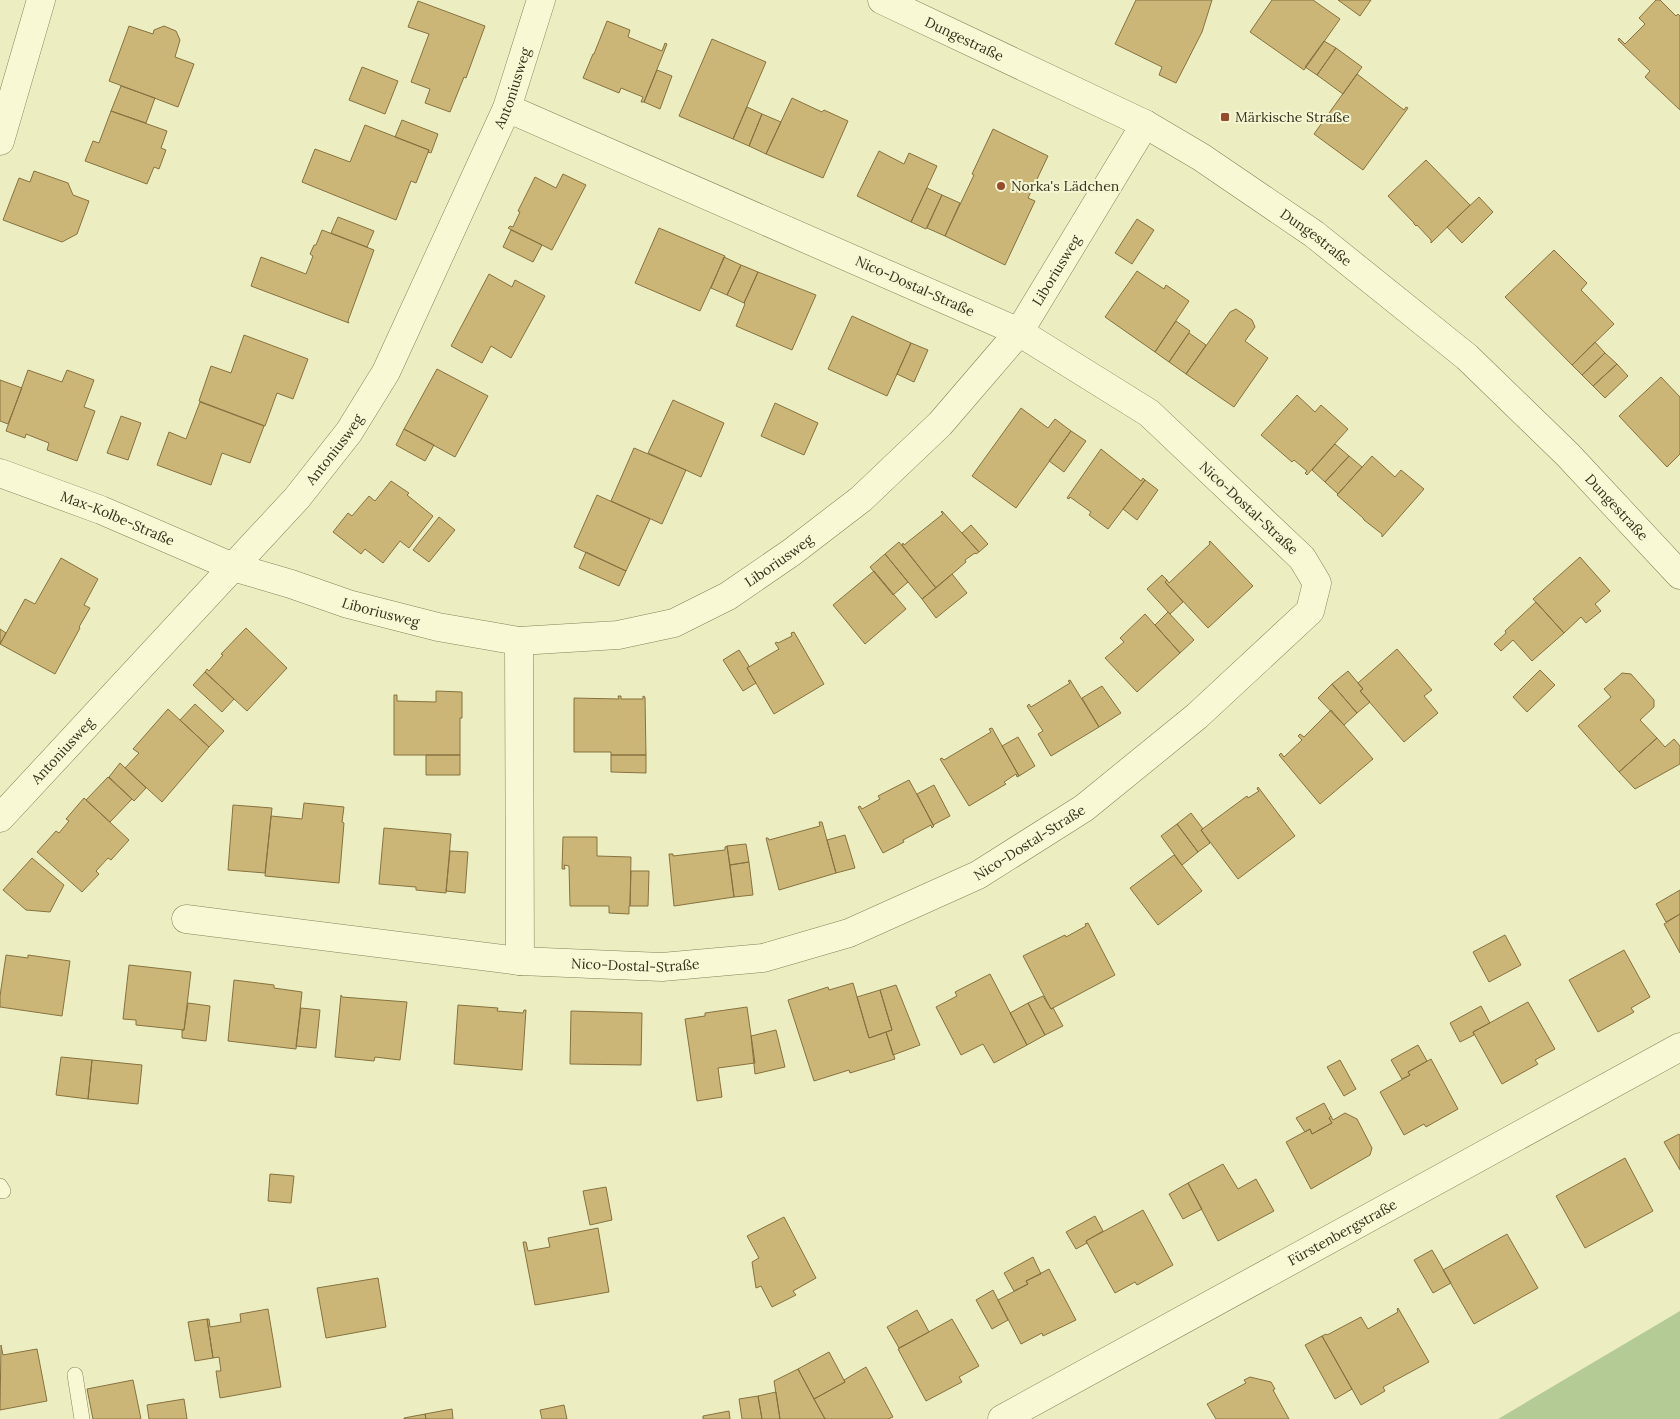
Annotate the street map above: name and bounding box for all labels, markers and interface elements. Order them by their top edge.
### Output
street label: Dungestraße [922,13,1007,65]
street label: Antoniusweg [489,45,534,132]
place label: Märkische Straße [1235,108,1350,126]
marker: Märkische Straße [1219,111,1231,123]
place label: Norka's Lädchen [1011,177,1120,195]
marker: Norka's Lädchen [995,180,1007,192]
street label: Dungestraße [1277,205,1356,270]
street label: Liboriusweg [1028,231,1085,309]
street label: Nico-Dostal-Straße [853,252,978,321]
street label: Antoniusweg [301,410,367,489]
street label: Nico-Dostal-Straße [1196,458,1302,559]
street label: Dungestraße [1581,470,1653,545]
street label: Max-Kolbe-Straße [58,487,178,550]
street label: Liboriusweg [741,530,817,591]
street label: Liboriusweg [339,594,422,631]
street label: Antoniusweg [27,713,98,788]
street label: Nico-Dostal-Straße [970,800,1089,884]
street label: Nico-Dostal-Straße [571,954,701,976]
street label: Fürstenbergstraße [1284,1195,1400,1270]

